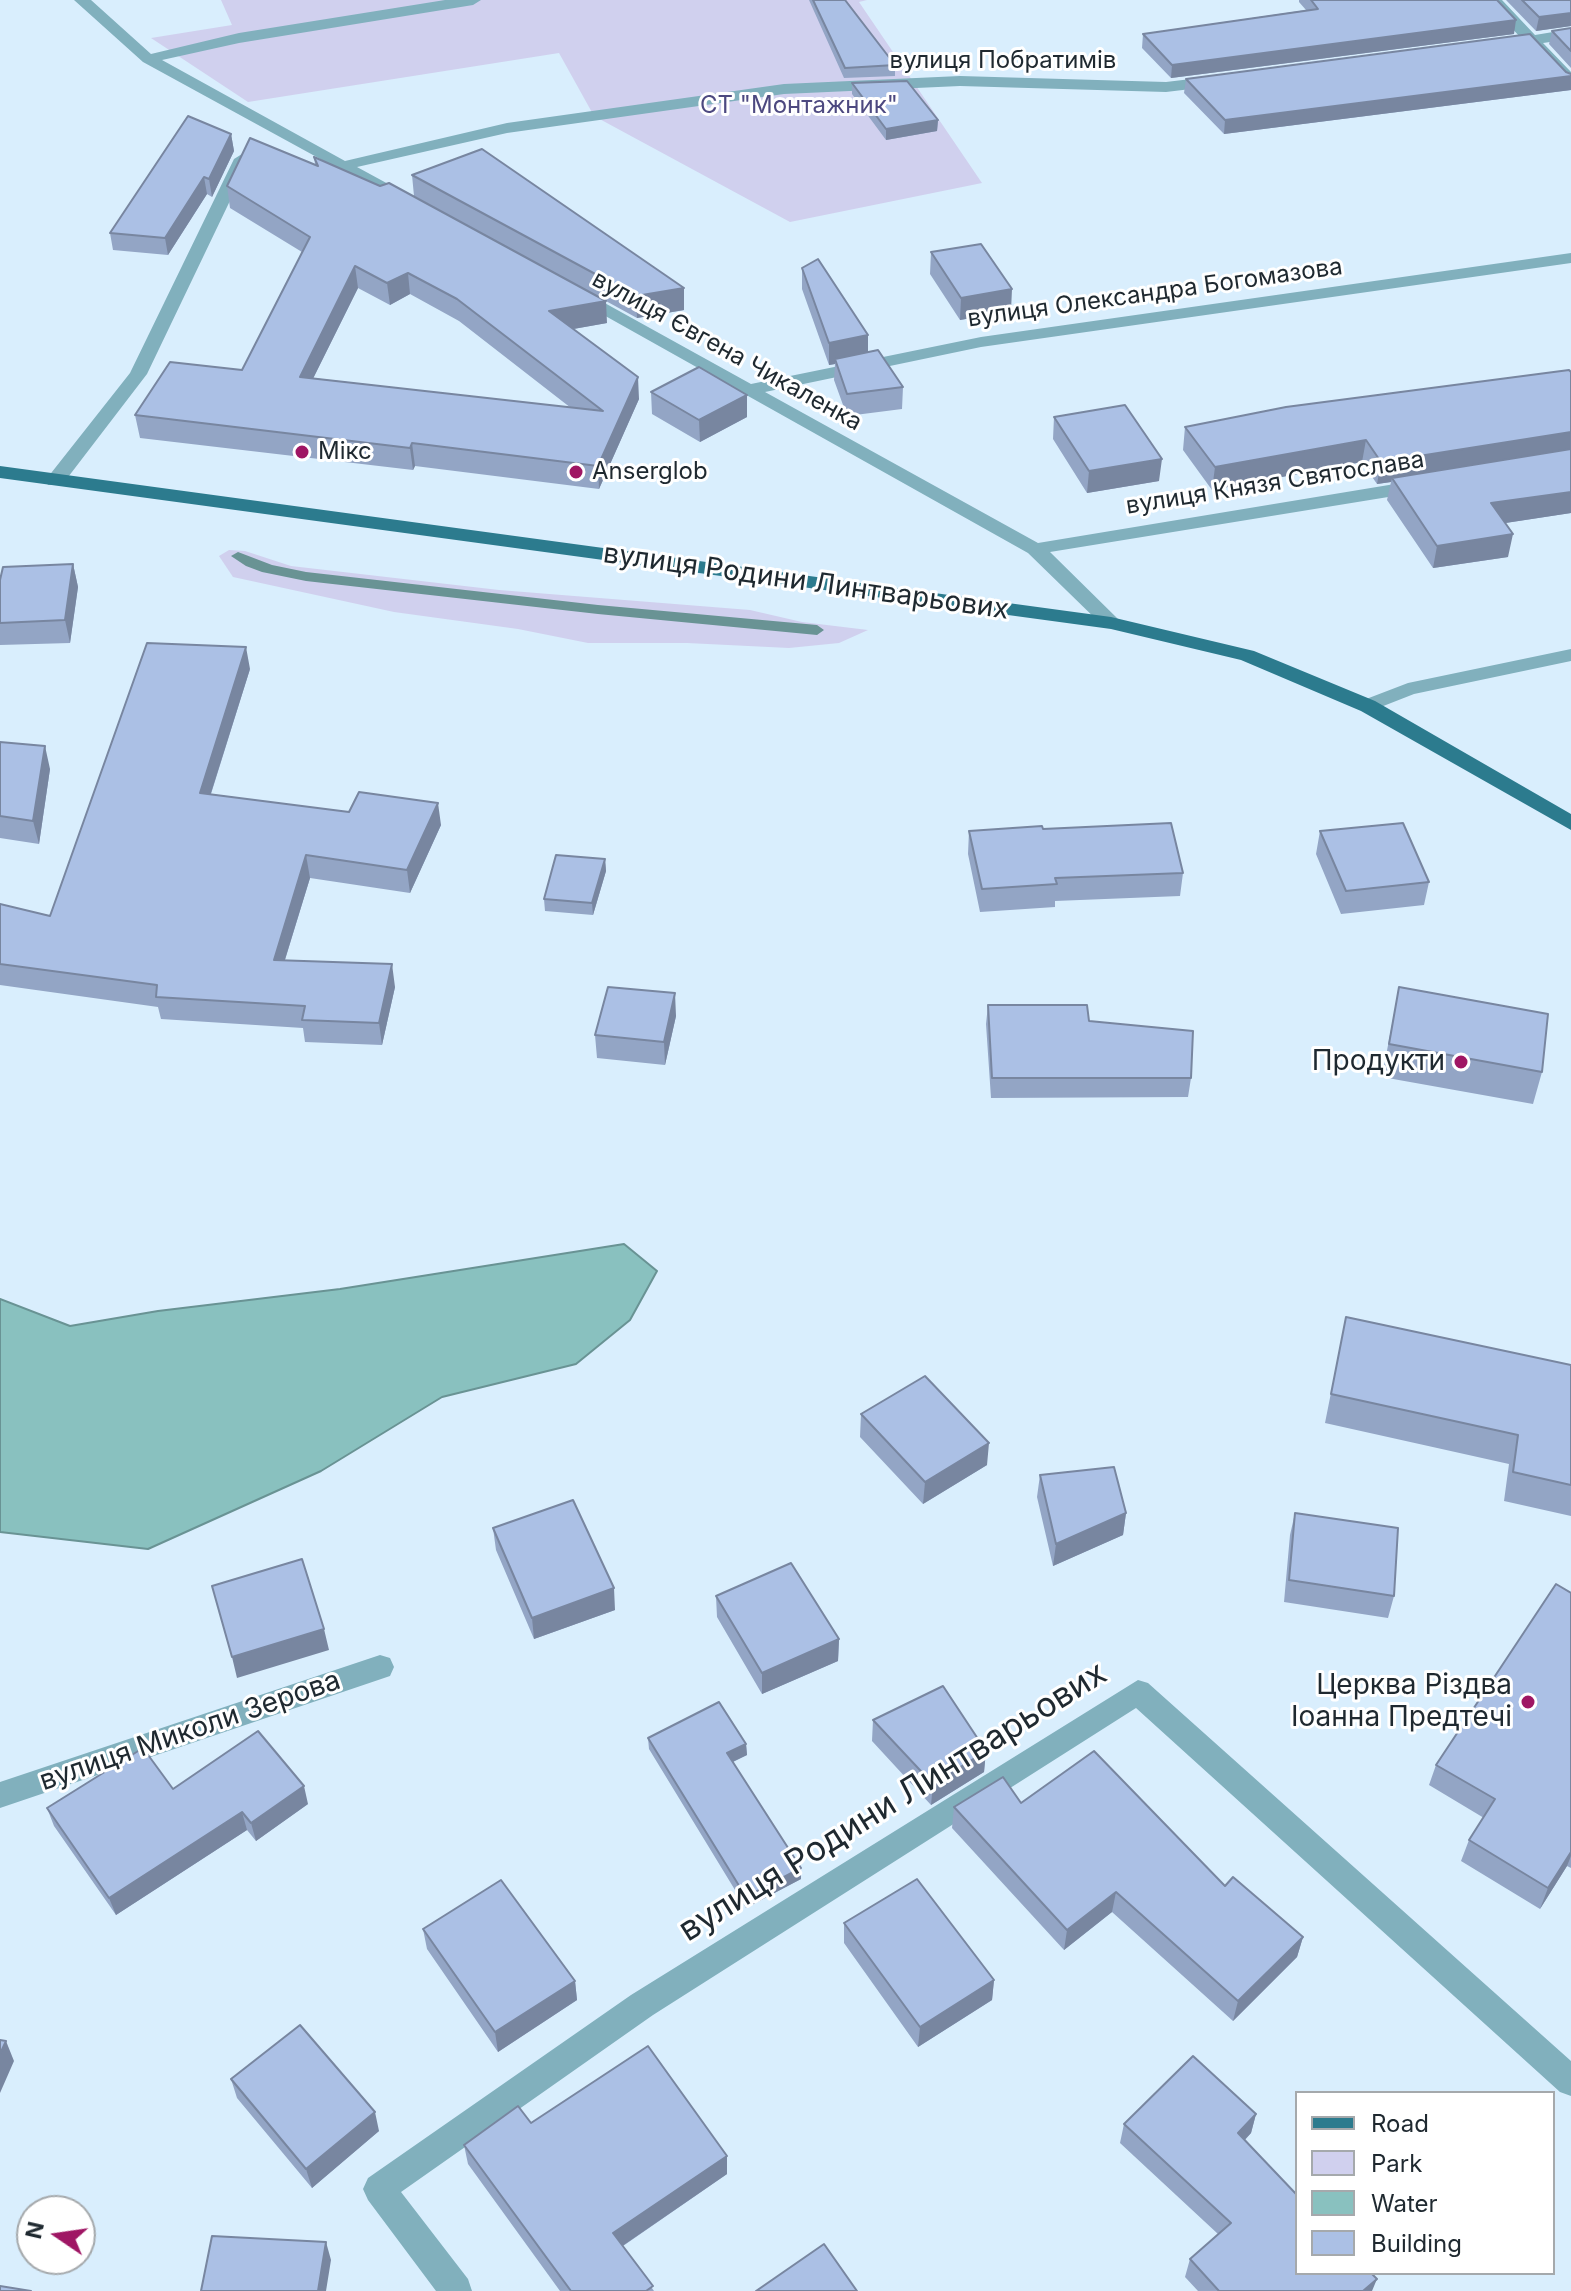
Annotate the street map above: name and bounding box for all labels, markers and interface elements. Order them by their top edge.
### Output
street label: вулиця Побратимів [890,47,1116,75]
park label: СТ "Монтажник" [700,92,898,120]
street label: вулиця Олександра Богомазова [966,252,1344,334]
street label: вулиця Євгена Чикаленка [587,265,867,437]
place label: Мікс [318,438,372,466]
marker: Мікс [293,443,311,461]
street label: вулиця Князя Святослава [1124,445,1426,521]
place label: Anserglob [592,458,708,486]
marker: Anserglob [567,463,585,481]
street label: вулиця Родини Линтварьових [601,537,1011,627]
place label: Продукти [1312,1045,1445,1079]
marker: Продукти [1452,1053,1470,1071]
street label: вулиця Родини Линтварьових [672,1653,1114,1951]
street label: вулиця Миколи Зерова [35,1664,345,1798]
place label: Церква Різдва Іоанна Предтечі [1291,1669,1512,1735]
marker: Церква Різдва Іоанна Предтечі [1519,1693,1537,1711]
legend [1295,2091,1555,2275]
text: Road [1371,2109,1429,2138]
text: Park [1371,2149,1422,2178]
text: Water [1371,2189,1438,2218]
north arrow [16,2195,96,2275]
text: N [20,2219,49,2241]
text: Building [1371,2229,1462,2258]

